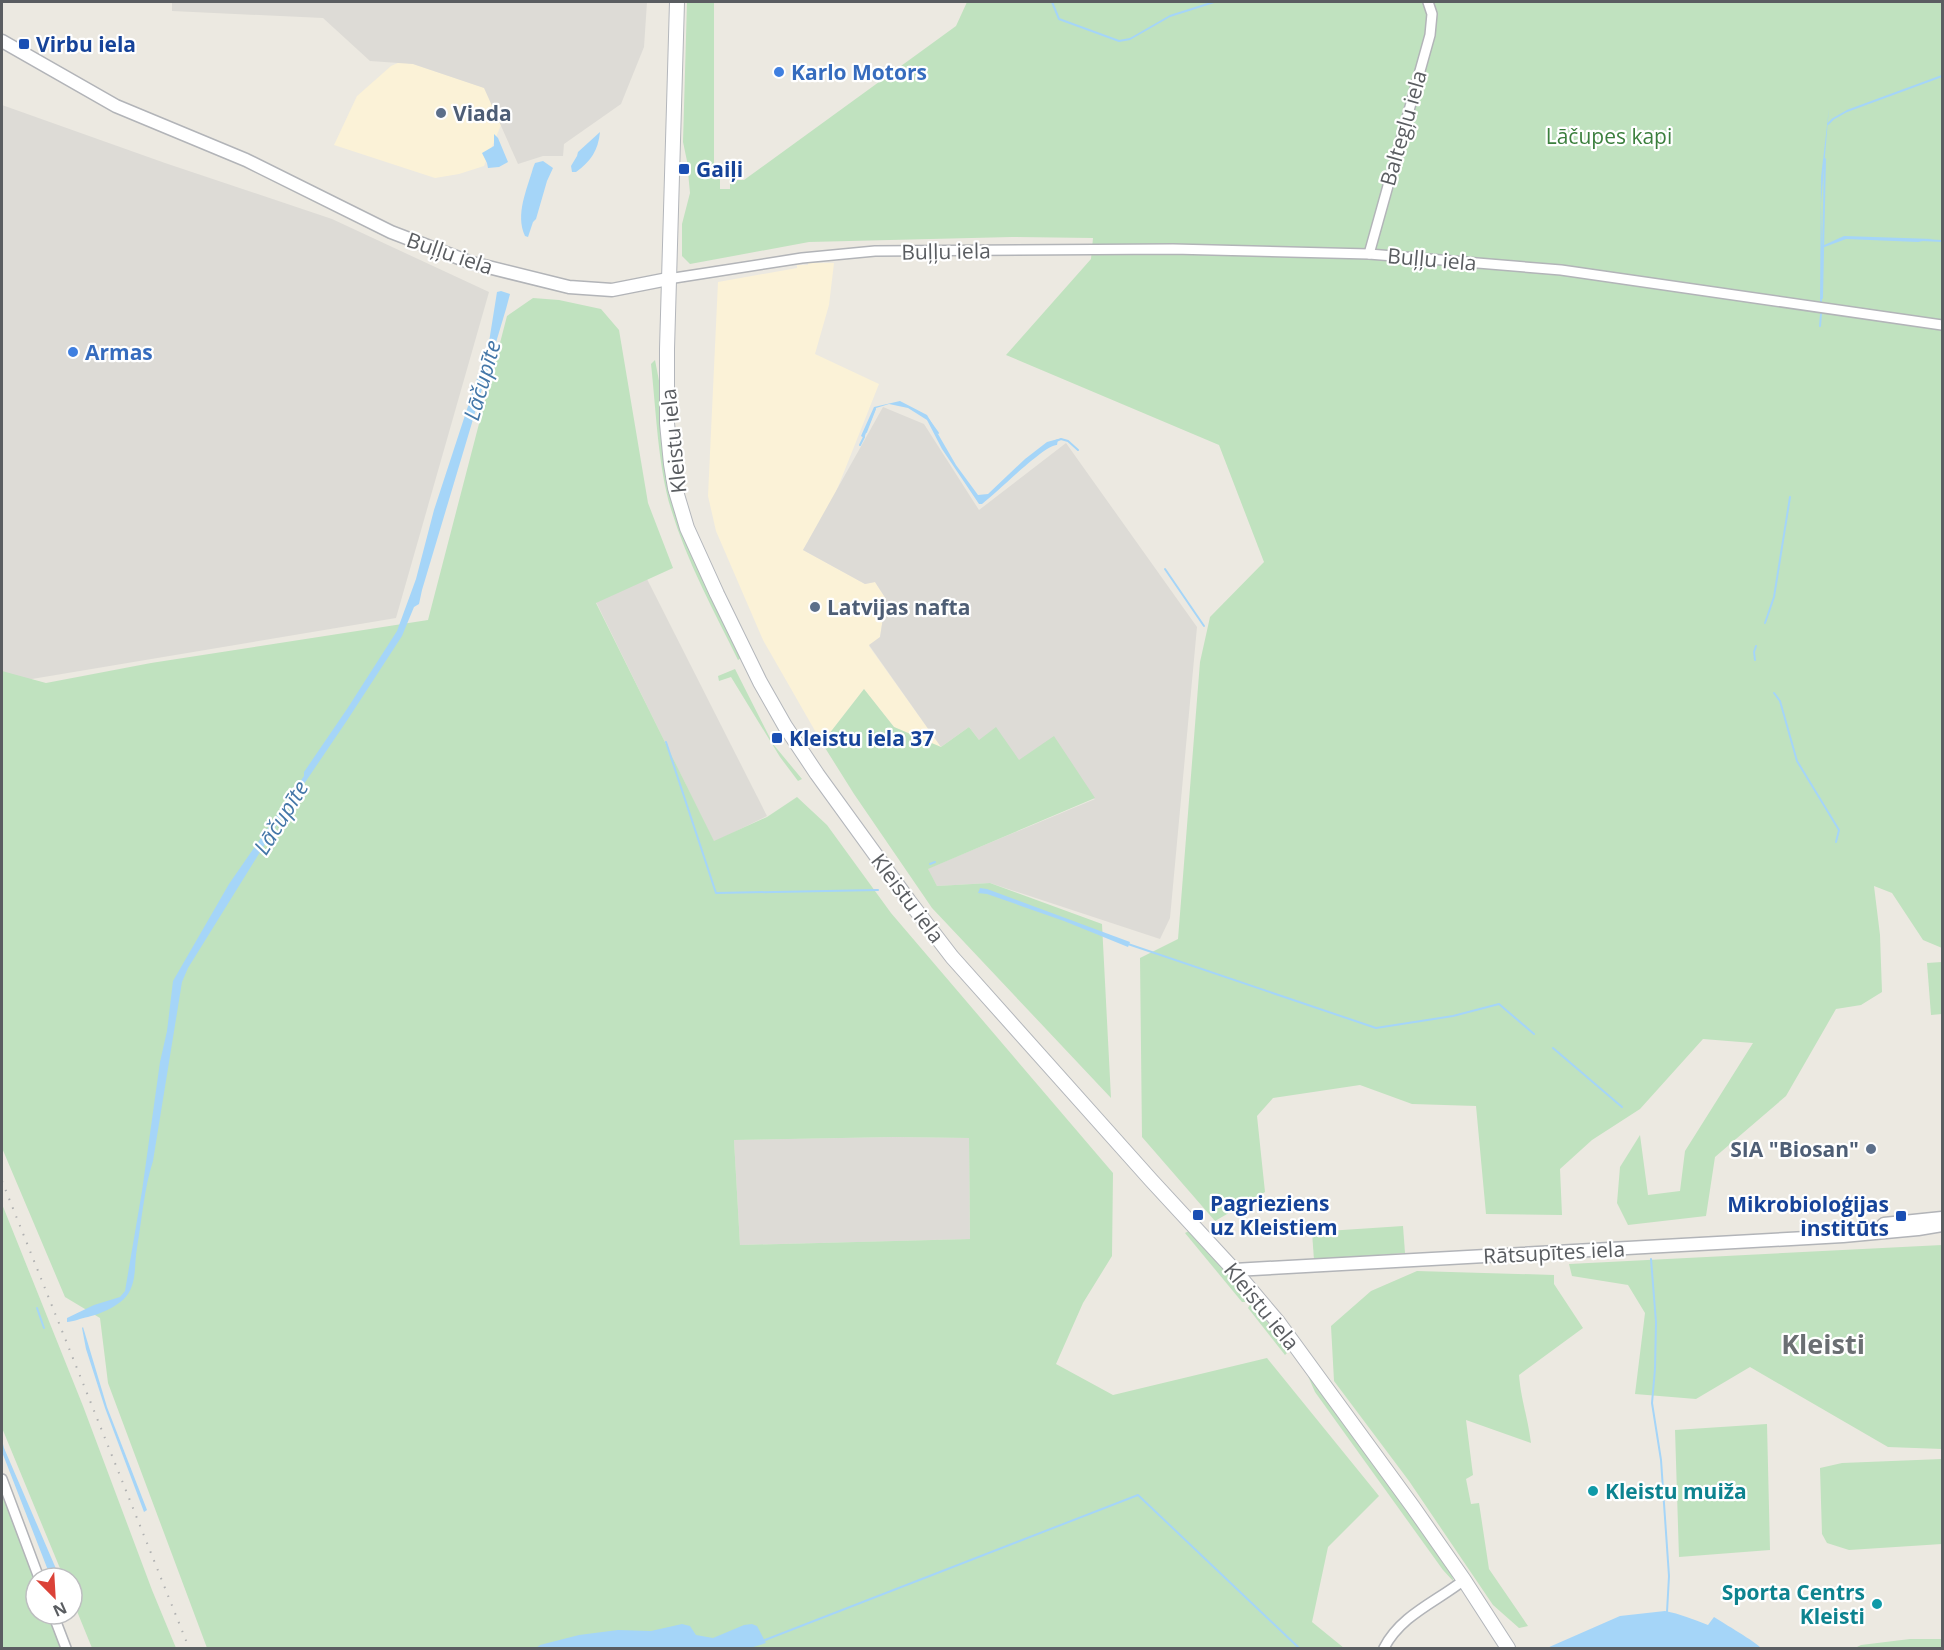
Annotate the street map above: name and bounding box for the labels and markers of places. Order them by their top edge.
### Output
place label: Virbu iela [36,30,136,58]
marker: Virbu iela [17,37,31,51]
place label: Karlo Motors [791,58,927,86]
marker: Karlo Motors [772,65,786,79]
place label: Viada [453,99,512,127]
marker: Viada [434,106,448,120]
place label: Gaiļi [696,155,743,183]
marker: Gaiļi [677,162,691,176]
place label: Armas [85,338,153,366]
marker: Armas [66,345,80,359]
place label: Latvijas nafta [827,593,970,621]
marker: Latvijas nafta [808,600,822,614]
place label: Kleistu iela 37 [789,724,934,752]
marker: Kleistu iela 37 [770,731,784,745]
place label: SIA "Biosan" [1730,1135,1859,1163]
marker: SIA "Biosan" [1864,1142,1878,1156]
place label: Pagrieziens uz Kleistiem [1210,1189,1338,1241]
place label: Mikrobioloģijas institūts [1727,1190,1889,1242]
marker: Pagrieziens uz Kleistiem [1191,1208,1205,1222]
marker: Mikrobioloģijas institūts [1894,1209,1908,1223]
place label: Kleistu muiža [1605,1477,1747,1505]
marker: Kleistu muiža [1586,1484,1600,1498]
place label: Sporta Centrs Kleisti [1722,1578,1865,1630]
marker: Sporta Centrs Kleisti [1870,1597,1884,1611]

